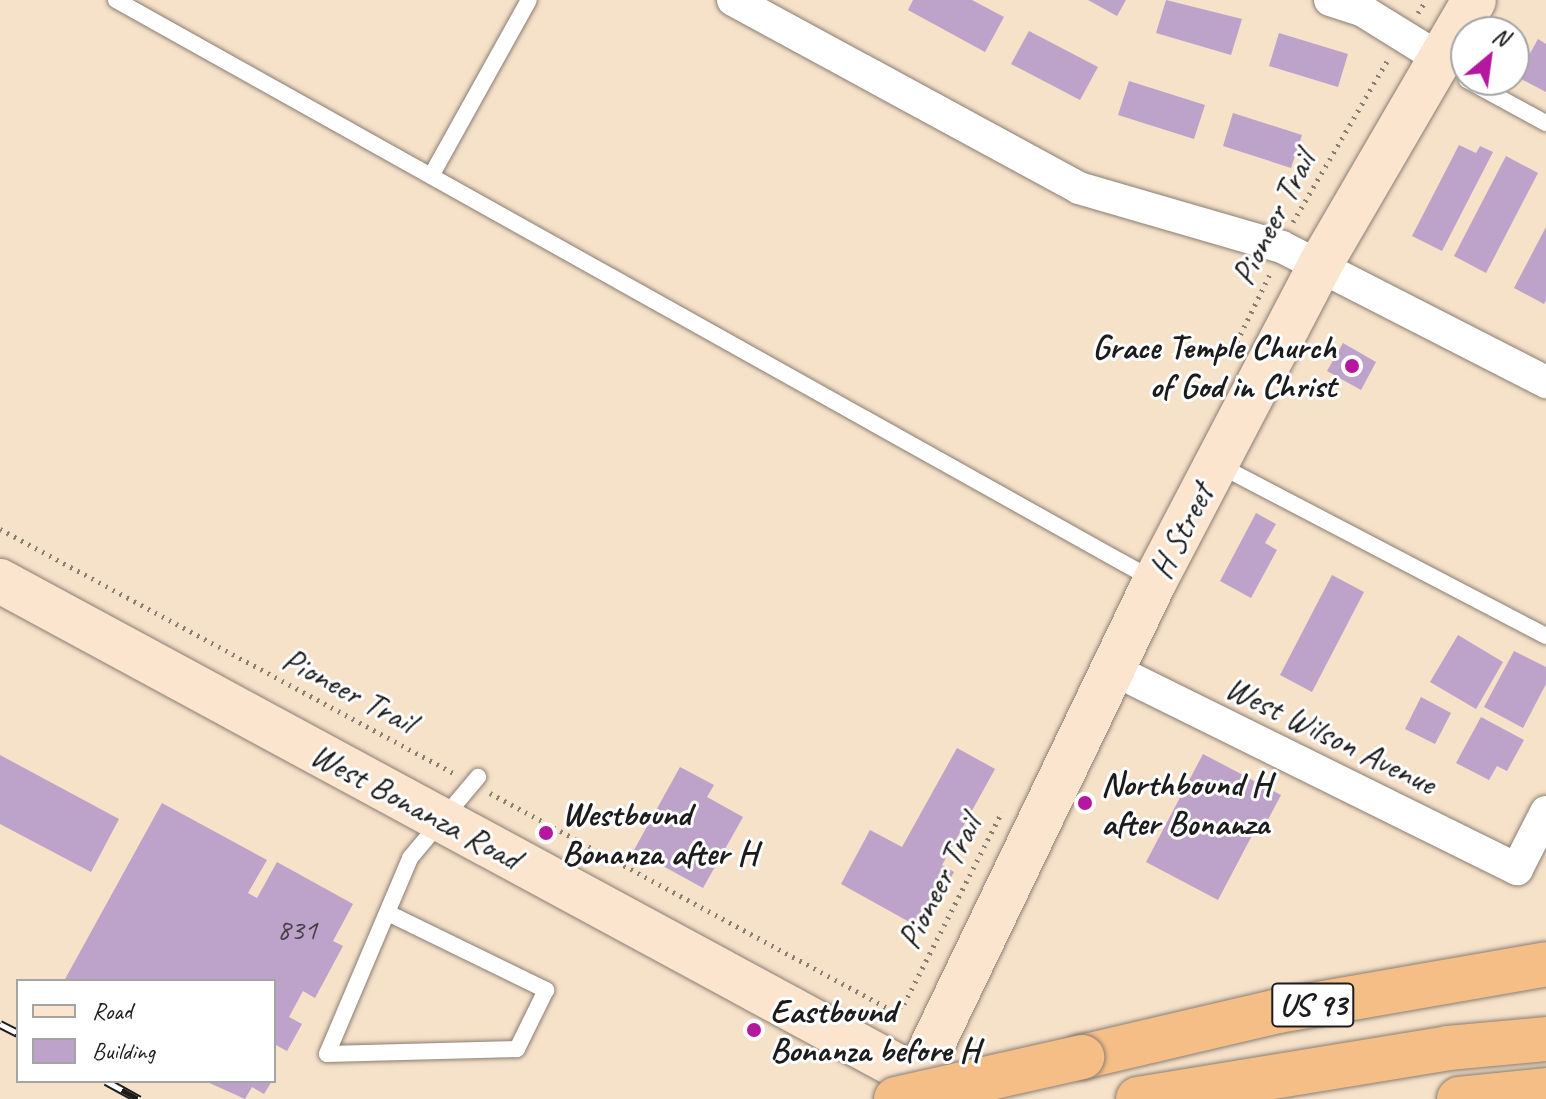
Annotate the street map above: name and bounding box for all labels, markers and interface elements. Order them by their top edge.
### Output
north arrow [1450,16,1530,96]
text: N [1488,21,1513,52]
street label: Pioneer Trail [1222,144,1324,292]
place label: Grace Temple Church of God in Christ [1092,326,1336,406]
marker: Grace Temple Church of God in Christ [1343,357,1361,375]
street label: H Street [1140,477,1222,585]
street label: Pioneer Trail [276,638,422,742]
street label: West Wilson Avenue [1219,666,1443,804]
street label: West Bonanza Road [305,734,527,878]
place label: Northbound H after Bonanza [1101,763,1271,842]
place label: Westbound Bonanza after H [562,793,757,872]
marker: Northbound H after Bonanza [1076,794,1094,812]
street label: Pioneer Trail [888,808,990,956]
marker: Westbound Bonanza after H [537,824,555,842]
house number: 831 [277,911,317,947]
road number: US 93 [1271,977,1355,1033]
legend [16,979,276,1083]
place label: Eastbound Bonanza before H [770,990,979,1070]
text: Road [92,996,132,1026]
marker: Eastbound Bonanza before H [745,1021,763,1039]
text: Building [92,1036,155,1066]

